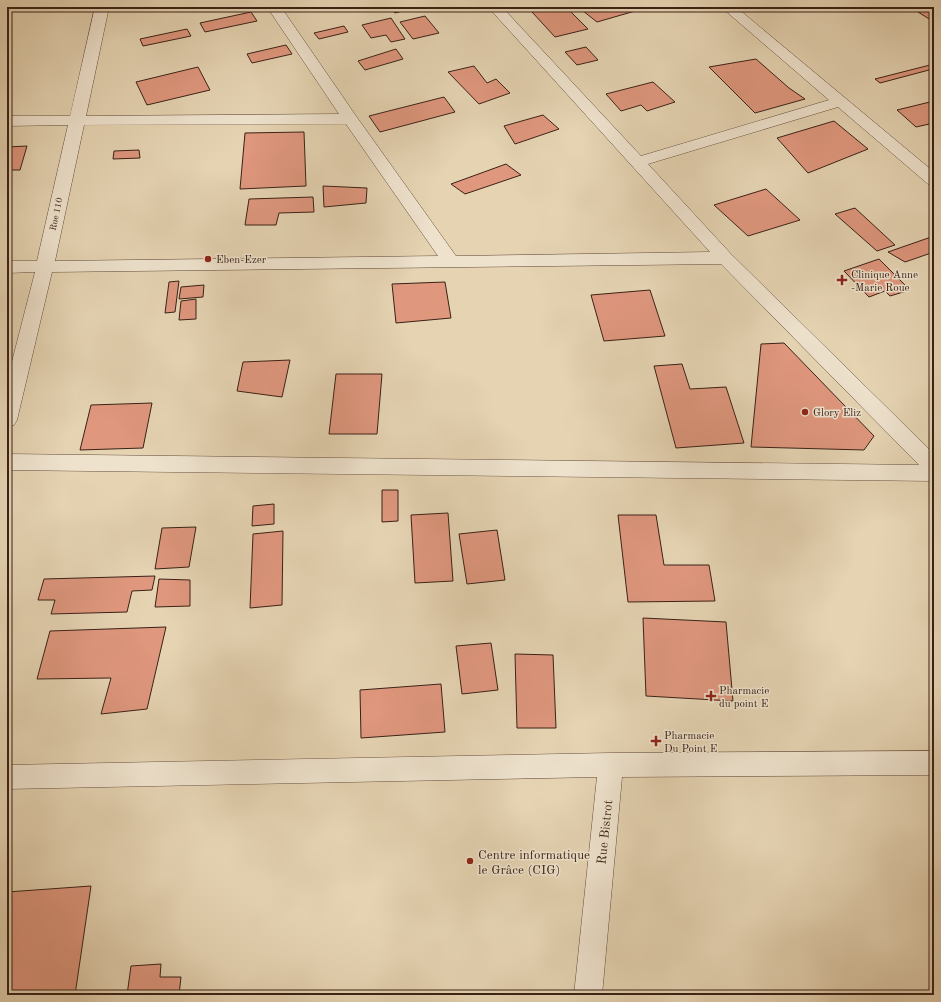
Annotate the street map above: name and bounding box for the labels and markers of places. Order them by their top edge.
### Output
marker: Eben-Ezer [203,254,213,264]
place label: Eben-Ezer [216,255,267,266]
place label: Clinique Anne -Marie Roue [851,270,918,294]
marker: Clinique Anne -Marie Roue [836,274,848,286]
marker: Glory Eliz [800,407,810,417]
place label: Glory Eliz [813,408,861,419]
place label: Pharmacie du point E [719,686,769,710]
marker: Pharmacie du point E [706,691,716,701]
place label: Pharmacie Du Point E [664,731,717,755]
marker: Pharmacie Du Point E [651,736,661,746]
place label: Centre informatique le Grâce (CIG) [478,849,590,877]
marker: Centre informatique le Grâce (CIG) [465,856,475,866]

